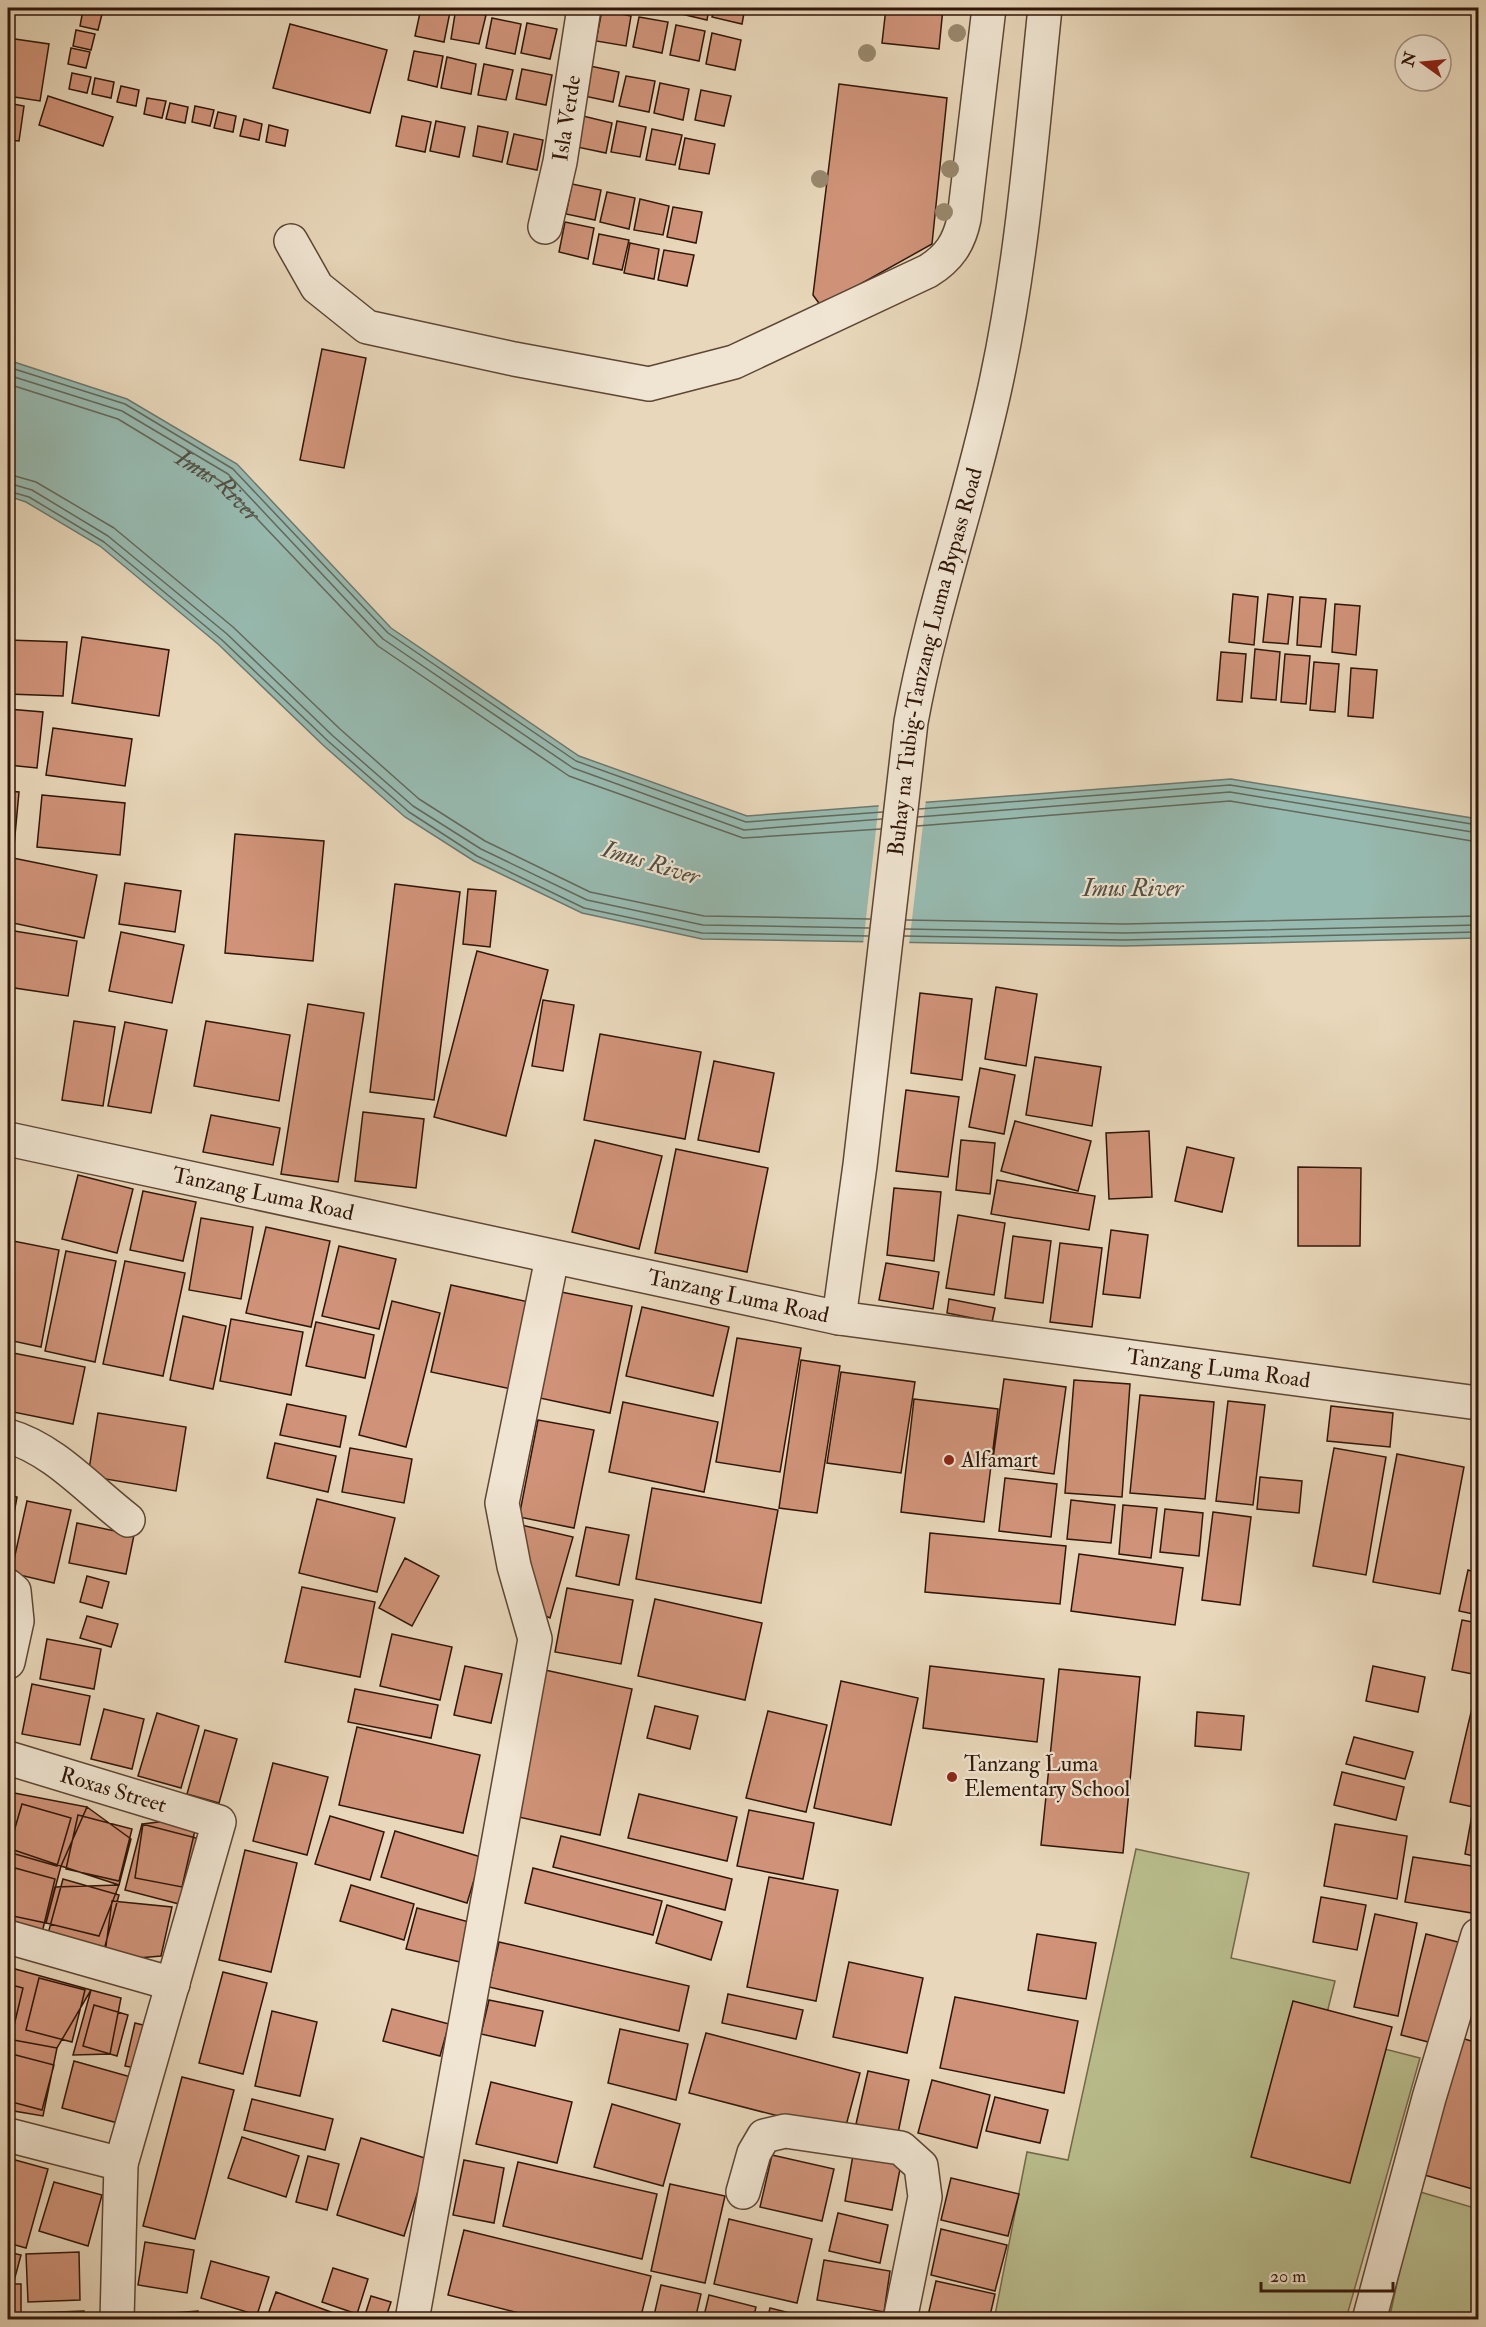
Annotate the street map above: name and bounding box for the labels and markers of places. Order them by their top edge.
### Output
place label: Alfamart [960,1446,1038,1474]
marker: Alfamart [942,1453,956,1467]
place label: Tanzang Luma Elementary School [964,1750,1130,1803]
marker: Tanzang Luma Elementary School [945,1770,959,1784]

